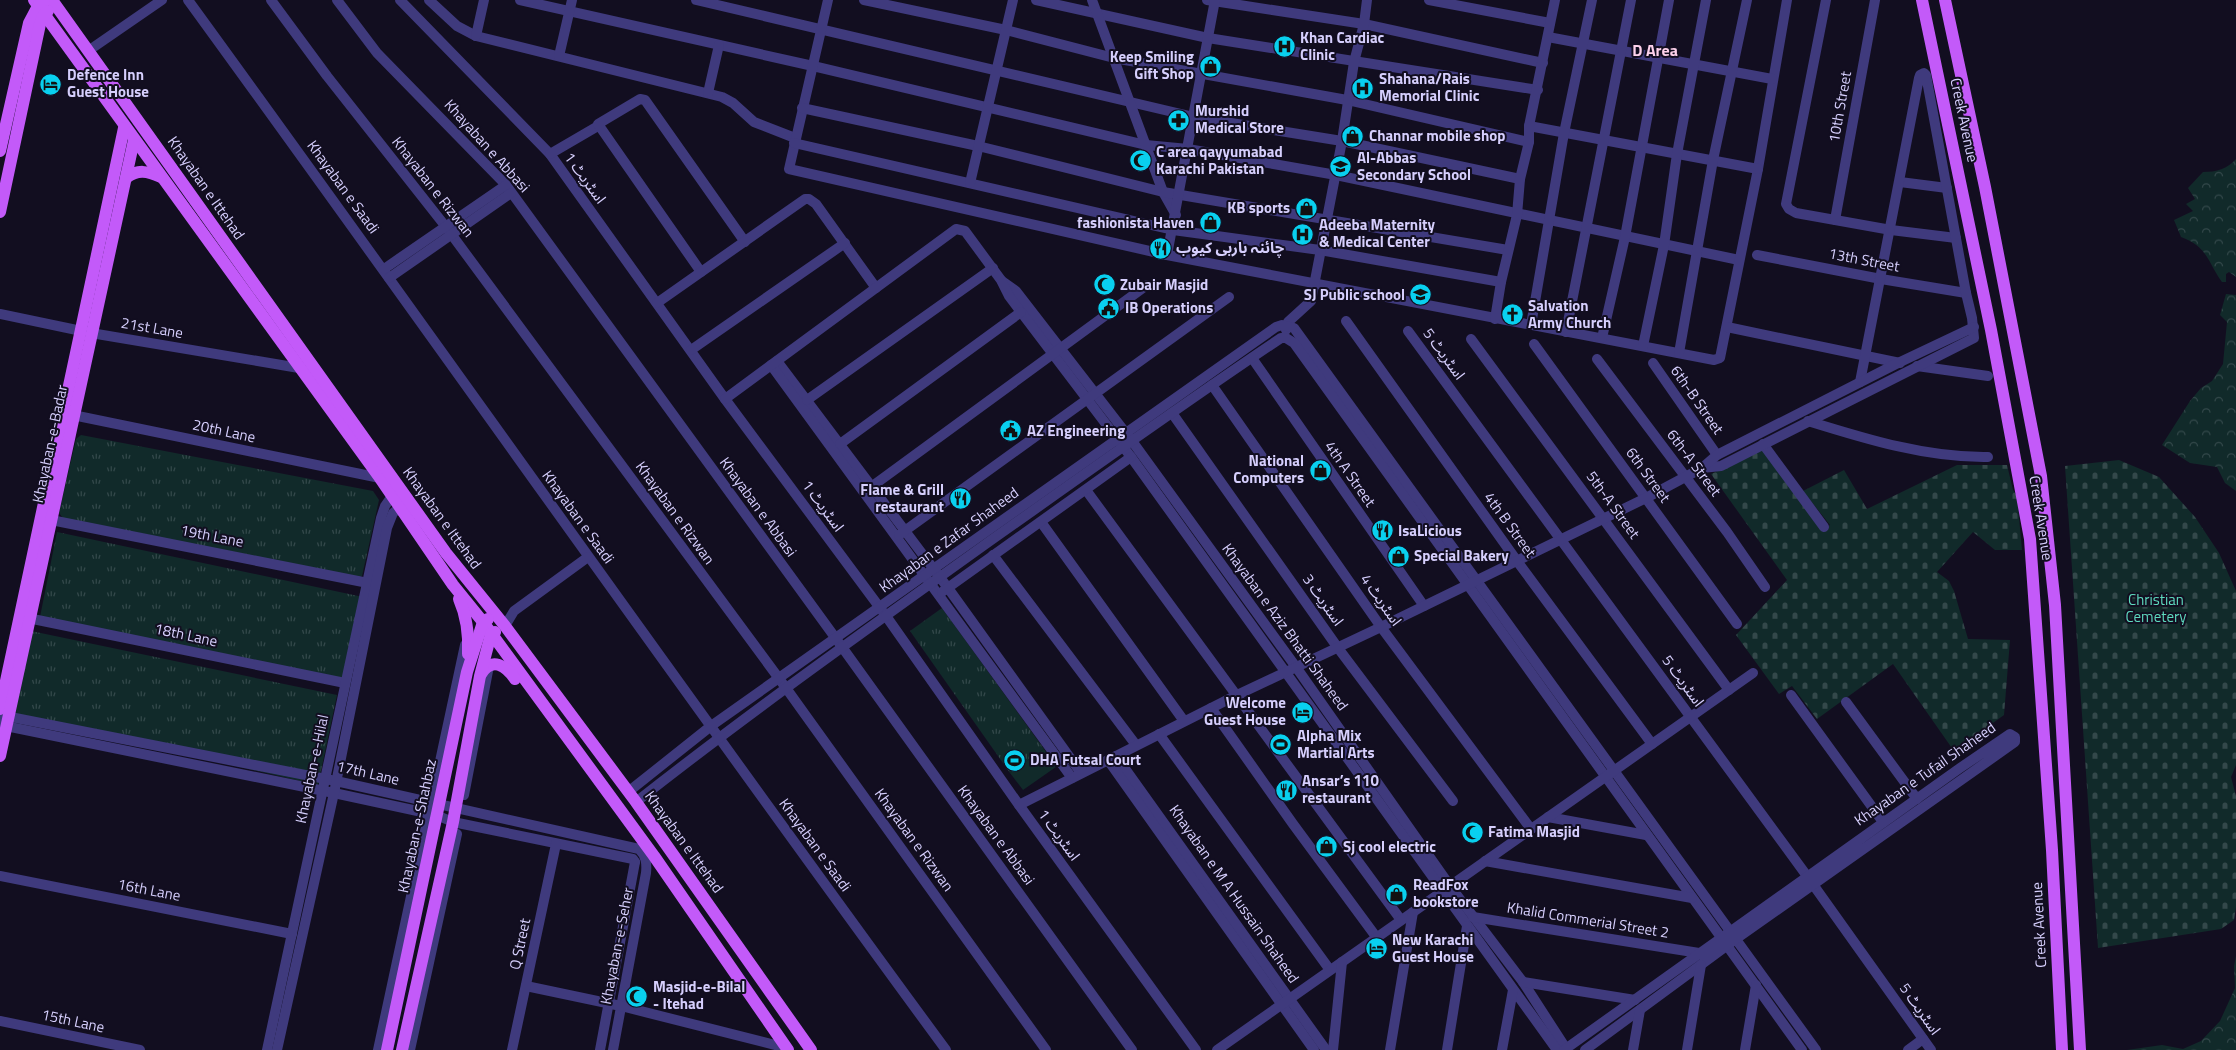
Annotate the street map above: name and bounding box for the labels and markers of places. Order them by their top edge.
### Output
place label: Khan Cardiac Clinic [1300,26,1385,66]
hospital icon: Khan Cardiac Clinic [1272,35,1296,59]
place label: Keep Smiling Gift Shop [1110,45,1194,85]
shop icon: Keep Smiling Gift Shop [1198,54,1222,78]
place label: Defence Inn Guest House [67,63,149,103]
place label: Shahana/Rais Memorial Clinic [1379,67,1480,107]
hotel icon: Defence Inn Guest House [39,72,63,96]
hospital icon: Shahana/Rais Memorial Clinic [1351,76,1375,100]
place label: Murshid Medical Store [1195,99,1284,139]
pharmacy icon: Murshid Medical Store [1167,108,1191,132]
shop icon: Channar mobile shop [1341,124,1365,148]
place label: Channar mobile shop [1369,124,1505,147]
place label: C area qayyumabad Karachi Pakistan [1156,140,1283,180]
place label: Al-Abbas Secondary School [1357,146,1471,186]
mosque icon: C area qayyumabad Karachi Pakistan [1128,149,1152,173]
school or university icon: Al-Abbas Secondary School [1329,155,1353,179]
place label: KB sports [1227,196,1290,219]
shop icon: KB sports [1294,196,1318,220]
place label: fashionista Haven [1077,211,1194,234]
shop icon: fashionista Haven [1198,211,1222,235]
place label: Adeeba Maternity & Medical Center [1319,213,1435,253]
hospital icon: Adeeba Maternity & Medical Center [1291,222,1315,246]
restaurant icon: چائنہ باربی کیوب [1148,236,1172,260]
place label: چائنہ باربی کیوب [1176,236,1285,259]
mosque icon: Zubair Masjid [1092,273,1116,297]
place label: Zubair Masjid [1120,273,1208,296]
place label: SJ Public school [1304,283,1405,306]
school or university icon: SJ Public school [1409,283,1433,307]
place label: Salvation Army Church [1528,294,1611,334]
public building icon: IB Operations [1097,296,1121,320]
place label: IB Operations [1125,296,1213,319]
church icon: Salvation Army Church [1500,303,1524,327]
public building icon: AZ Engineering [999,419,1023,443]
place label: AZ Engineering [1027,419,1125,442]
place label: National Computers [1233,449,1304,489]
shop icon: National Computers [1308,458,1332,482]
place label: Flame & Grill restaurant [860,478,945,518]
restaurant icon: Flame & Grill restaurant [948,487,972,511]
restaurant icon: IsaLicious [1370,519,1394,543]
place label: IsaLicious [1398,519,1462,542]
shop icon: Special Bakery [1386,544,1410,568]
place label: Special Bakery [1414,544,1509,567]
place label: Welcome Guest House [1204,691,1286,731]
hotel icon: Welcome Guest House [1290,700,1314,724]
place label: Alpha Mix Martial Arts [1297,724,1375,764]
sports icon: Alpha Mix Martial Arts [1269,733,1293,757]
sports icon: DHA Futsal Court [1002,748,1026,772]
place label: DHA Futsal Court [1030,748,1142,771]
place label: Ansar’s 110 restaurant [1302,769,1379,809]
restaurant icon: Ansar’s 110 restaurant [1274,778,1298,802]
mosque icon: Fatima Masjid [1460,820,1484,844]
place label: Fatima Masjid [1488,820,1580,843]
shop icon: Sj cool electric [1315,835,1339,859]
place label: Sj cool electric [1343,835,1436,858]
place label: ReadFox bookstore [1413,873,1479,913]
shop icon: ReadFox bookstore [1385,882,1409,906]
place label: New Karachi Guest House [1392,928,1474,968]
hotel icon: New Karachi Guest House [1364,937,1388,961]
place label: Masjid-e-Bilal - Itehad [653,975,745,1015]
mosque icon: Masjid-e-Bilal - Itehad [625,984,649,1008]

